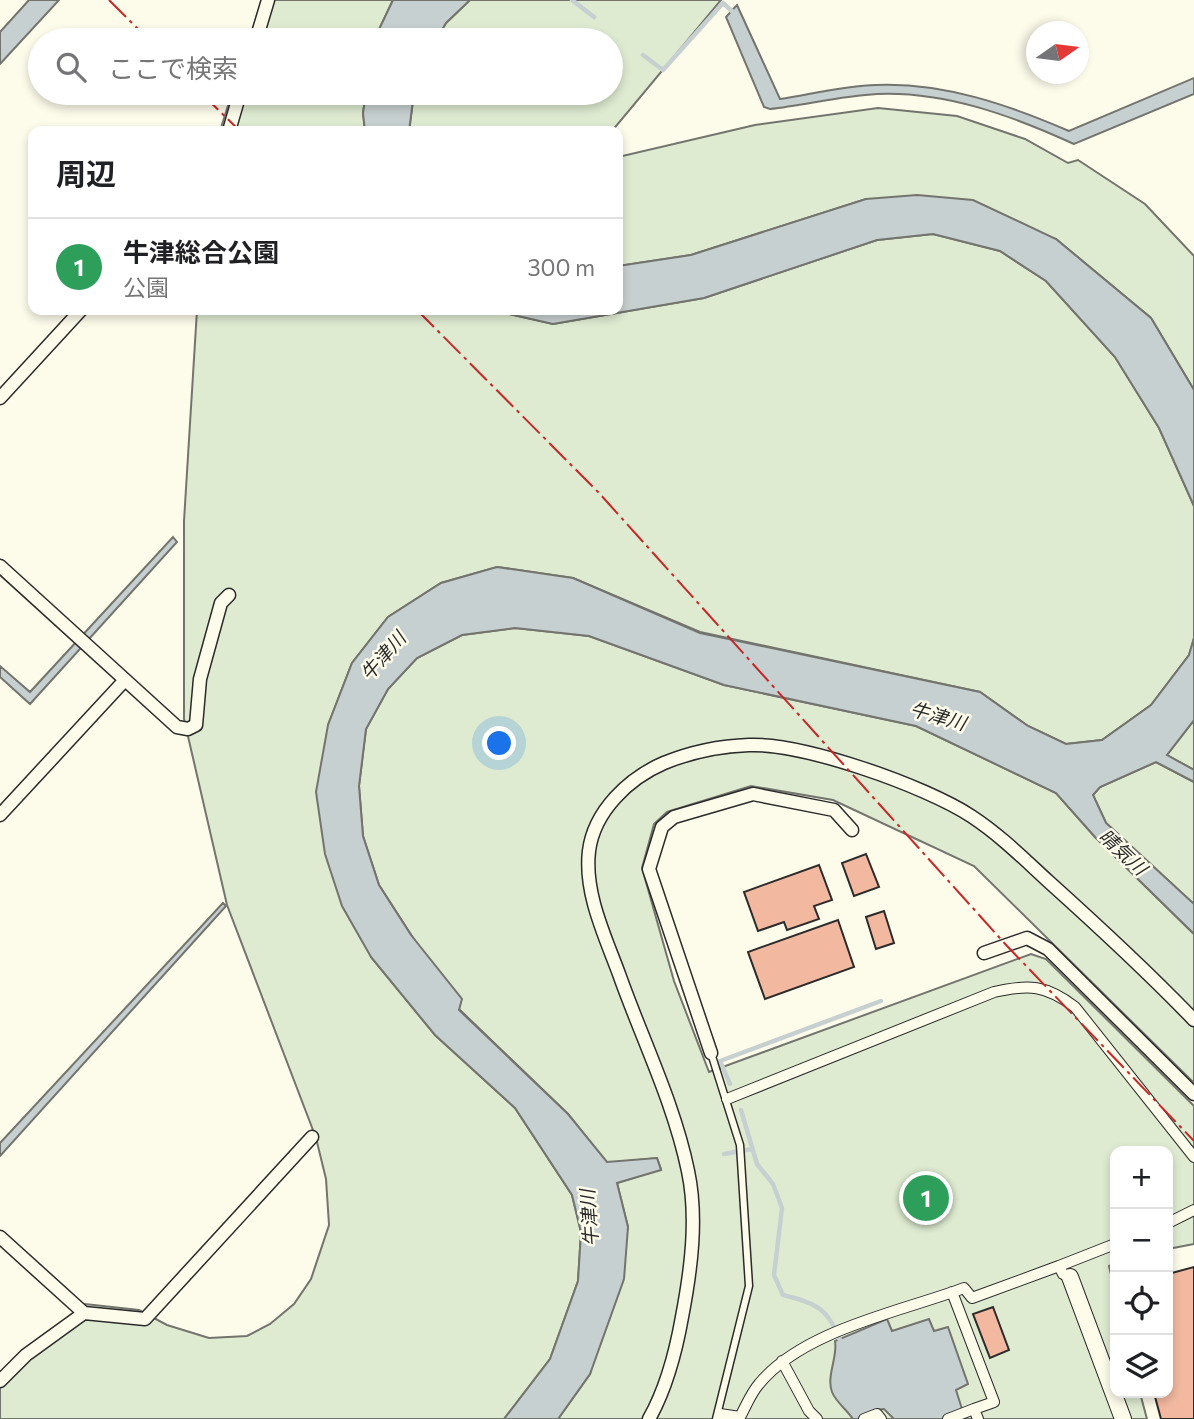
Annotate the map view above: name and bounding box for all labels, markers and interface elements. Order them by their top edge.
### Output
north arrow [1026,21,1089,84]
search box [28,28,623,105]
icon: search [52,48,90,86]
text: ここで検索 [108,52,238,83]
text: 周辺 [56,154,116,191]
text: 牛津総合公園 [123,236,279,267]
text: 1 [74,253,84,281]
text: 300 m [527,253,595,281]
text: 公園 [123,273,169,301]
water label: 牛津川 [355,625,411,685]
water label: 牛津川 [908,697,971,735]
your location [482,726,516,760]
water label: 晴気川 [1095,824,1153,881]
map controls [1110,1146,1173,1398]
button: + [1110,1146,1173,1209]
pin: 1 [903,1172,949,1224]
water label: 牛津川 [575,1187,602,1247]
button: − [1110,1209,1173,1272]
button: locate [1110,1272,1173,1335]
button: layers [1110,1335,1173,1398]

